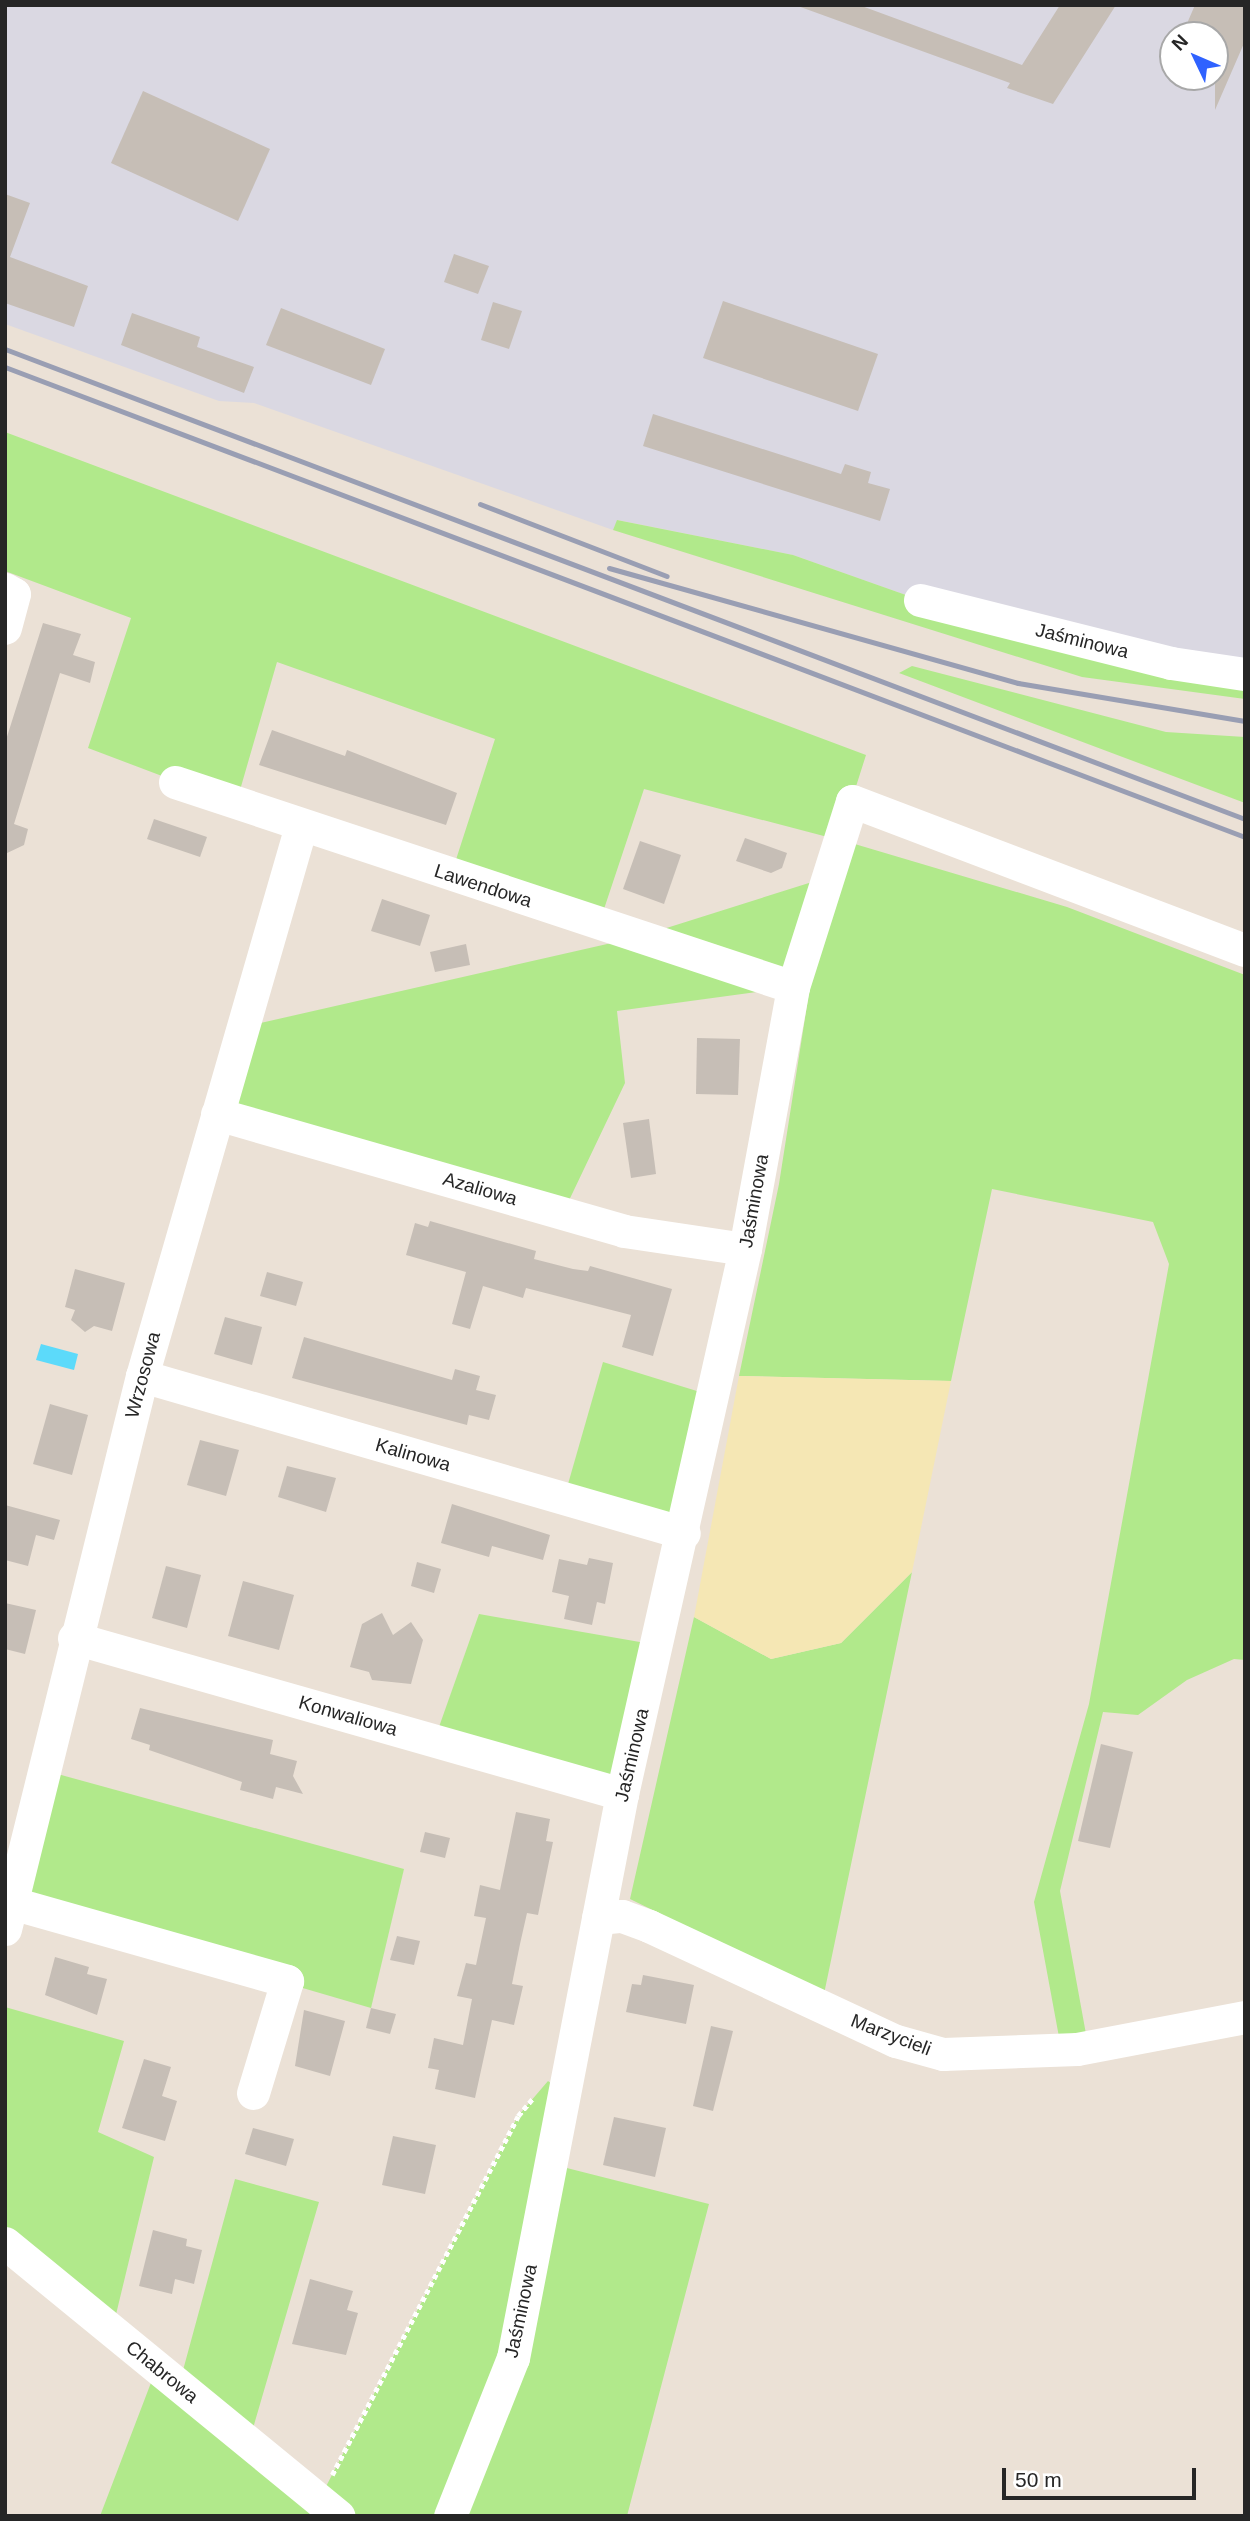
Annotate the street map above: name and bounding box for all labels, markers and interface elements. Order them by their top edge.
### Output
north arrow [1159,21,1229,91]
text: N [1168,30,1192,55]
street label: Jaśminowa [1033,618,1131,664]
street label: Lawendowa [431,859,535,913]
street label: Jaśminowa [735,1152,773,1250]
street label: Azaliowa [440,1168,520,1210]
street label: Wrzosowa [121,1329,165,1421]
street label: Kalinowa [373,1433,453,1477]
street label: Konwaliowa [296,1691,400,1741]
street label: Jaśminowa [610,1706,654,1804]
street label: Marzycieli [847,2009,935,2061]
street label: Jaśminowa [500,2262,542,2360]
street label: Chabrowa [121,2336,203,2408]
scale bar [1005,2454,1199,2498]
text: 50 m [1015,2468,1062,2491]

